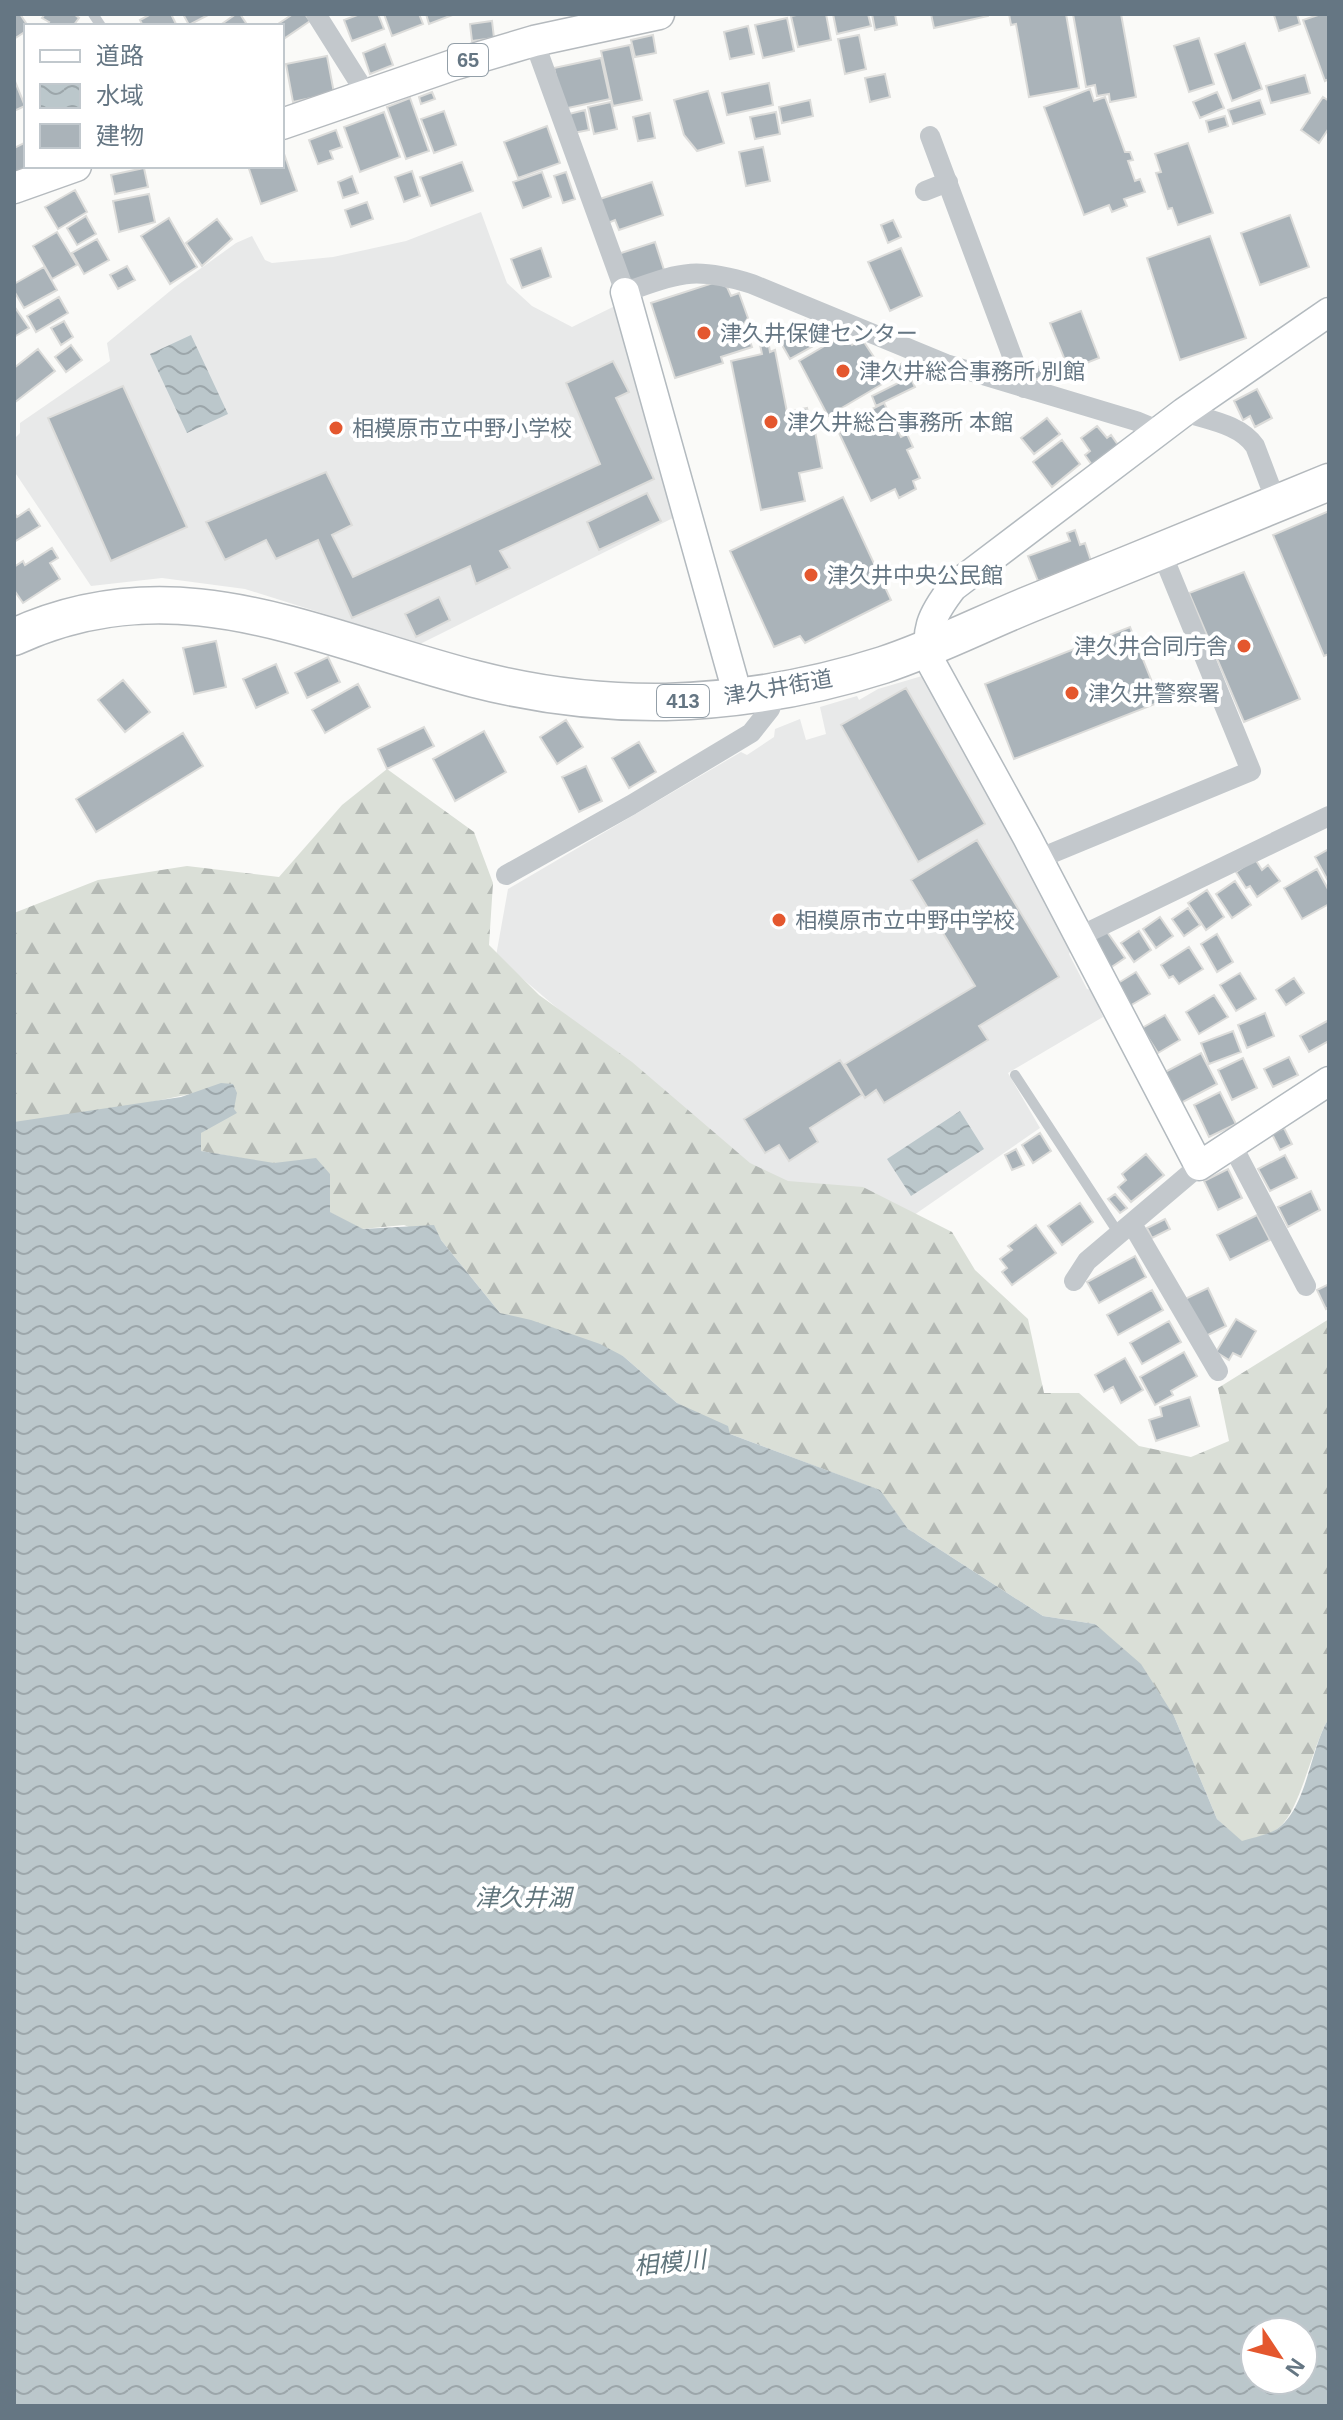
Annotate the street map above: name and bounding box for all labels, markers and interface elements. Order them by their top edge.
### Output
legend [24,24,284,168]
text: 道路 [96,42,144,69]
road number: 65 [448,44,488,76]
text: 水域 [96,82,144,109]
text: 建物 [96,122,144,149]
place label: 津久井保健センター [720,321,918,346]
marker: 津久井保健センター [695,324,713,342]
place label: 津久井総合事務所 別館 [859,359,1085,384]
marker: 津久井総合事務所 別館 [834,362,852,380]
place label: 津久井総合事務所 本館 [787,410,1013,435]
marker: 津久井総合事務所 本館 [762,413,780,431]
place label: 相模原市立中野小学校 [352,416,572,441]
marker: 相模原市立中野小学校 [327,419,345,437]
place label: 津久井中央公民館 [827,563,1003,588]
marker: 津久井中央公民館 [802,566,820,584]
place label: 津久井合同庁舎 [1074,634,1228,659]
marker: 津久井合同庁舎 [1235,637,1253,655]
street label: 津久井街道 [722,666,834,709]
place label: 津久井警察署 [1088,681,1220,706]
marker: 津久井警察署 [1063,684,1081,702]
road number: 413 [657,685,709,717]
place label: 相模原市立中野中学校 [795,908,1015,933]
marker: 相模原市立中野中学校 [770,911,788,929]
water label: 津久井湖 [475,1884,575,1911]
water label: 相模川 [633,2245,710,2280]
north arrow [1239,2316,1319,2396]
text: N [1280,2354,1310,2381]

